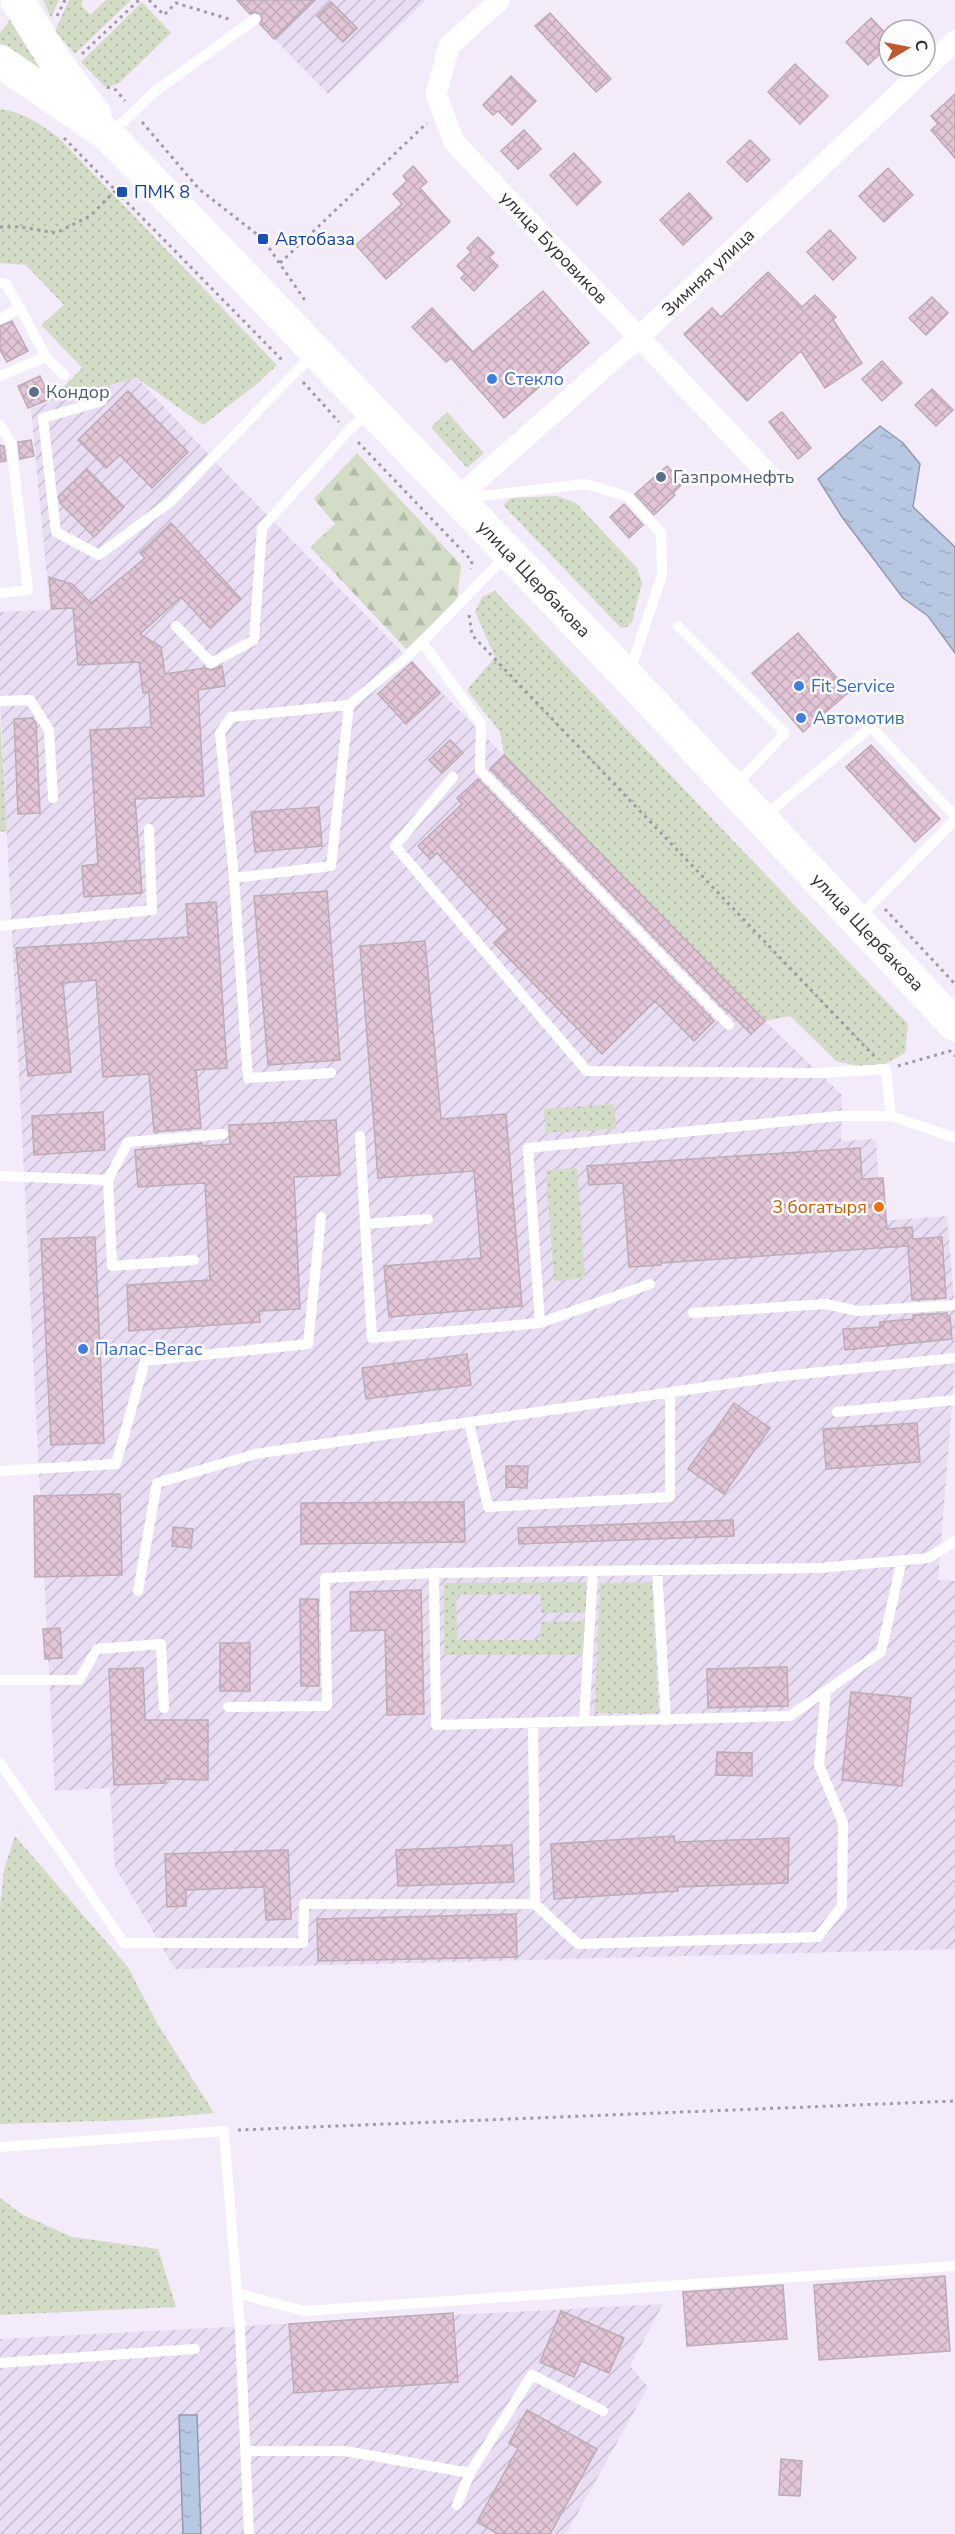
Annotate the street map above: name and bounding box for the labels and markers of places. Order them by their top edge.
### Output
place label: ПМК 8 [134,180,190,204]
marker: ПМК 8 [115,185,129,199]
place label: Автобаза [275,227,355,251]
marker: Автобаза [256,232,270,246]
place label: Стекло [504,367,564,391]
marker: Стекло [485,372,499,386]
place label: Кондор [46,380,110,404]
marker: Кондор [27,385,41,399]
place label: Газпромнефть [673,465,794,489]
marker: Газпромнефть [654,470,668,484]
place label: Fit Service [811,674,895,698]
marker: Fit Service [792,679,806,693]
place label: Автомотив [813,706,905,730]
marker: Автомотив [794,711,808,725]
place label: 3 богатыря [772,1195,867,1219]
marker: 3 богатыря [872,1200,886,1214]
place label: Палас-Вегас [95,1337,203,1361]
marker: Палас-Вегас [76,1342,90,1356]

